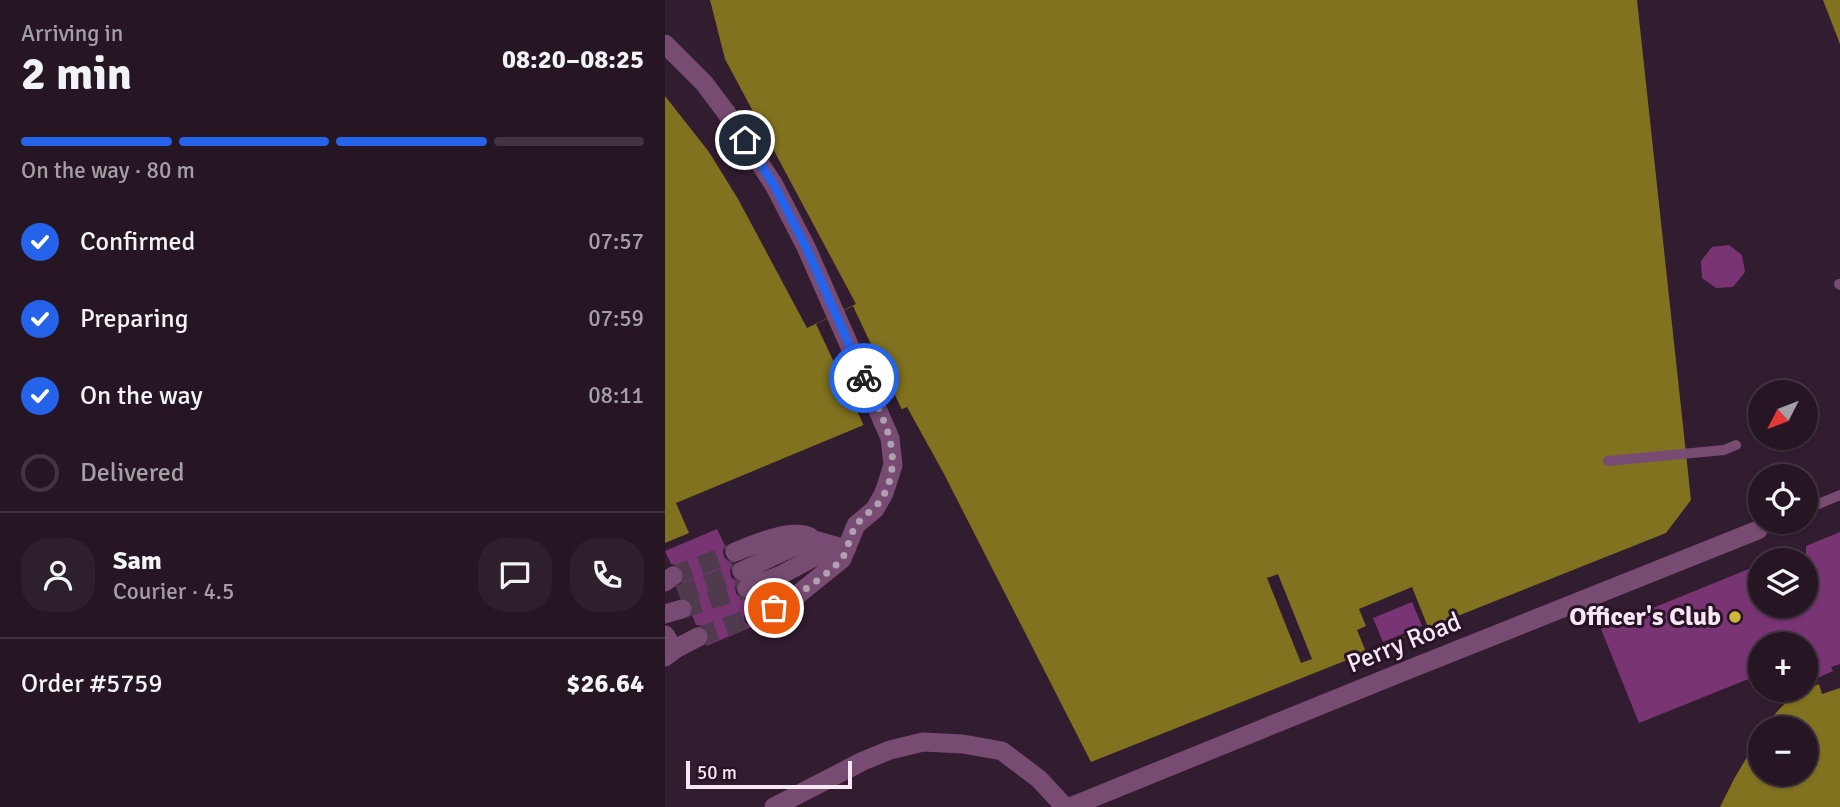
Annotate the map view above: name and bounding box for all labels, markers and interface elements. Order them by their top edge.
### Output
text: Arriving in [21,19,123,48]
text: 08:20–08:25 [502,44,644,76]
text: 2 min [21,46,132,102]
pin [715,110,775,170]
icon: home [726,121,764,159]
text: On the way · 80 m [21,156,195,185]
icon: check [21,223,59,261]
text: Confirmed [80,226,195,258]
text: 07:57 [588,227,644,256]
icon: check [21,300,59,338]
text: Preparing [80,303,188,335]
text: 07:59 [588,304,644,333]
courier [829,343,899,413]
icon: bike [845,359,883,397]
icon: check [21,377,59,415]
text: On the way [80,380,203,412]
north arrow [1748,380,1818,450]
map controls [1748,380,1818,786]
text: 08:11 [588,381,644,410]
text: Delivered [80,457,185,489]
button: locate [1748,464,1818,534]
button: person [21,538,95,612]
button: chat [478,538,552,612]
button: phone [570,538,644,612]
text: Sam [113,545,162,577]
button: layers [1748,548,1818,618]
text: Courier · 4.5 [113,577,234,606]
pin [744,578,804,638]
icon: bag [755,589,793,627]
place label: Officer's Club [1569,601,1721,633]
street label: Perry Road [1342,606,1466,680]
marker: Officer's Club [1727,609,1743,625]
button: + [1748,632,1818,702]
text: Order #5759 [21,668,162,700]
text: $26.64 [566,668,644,700]
button: − [1748,716,1818,786]
scale bar [686,758,852,790]
text: 50 m [697,761,737,785]

